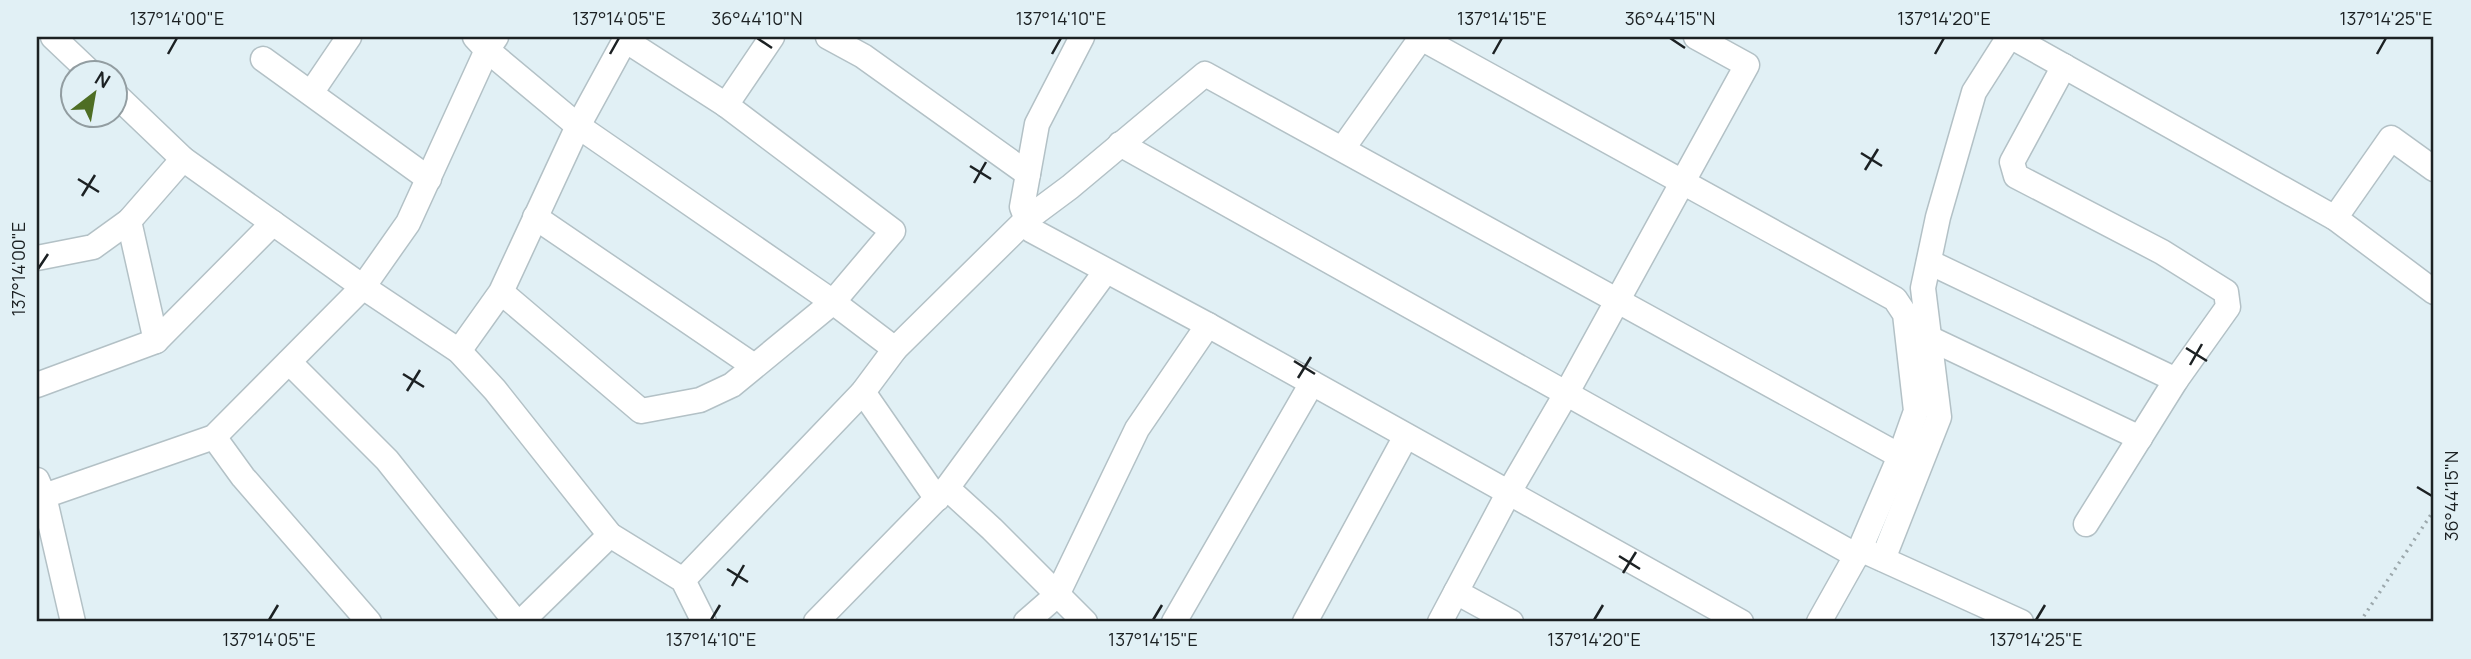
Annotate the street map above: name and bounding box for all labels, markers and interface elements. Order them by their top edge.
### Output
text: 137°14'00"E [130,6,224,30]
text: 137°14'05"E [572,6,666,30]
text: 36°44'10"N [711,6,803,30]
text: 137°14'10"E [1016,6,1106,30]
text: 137°14'15"E [1457,6,1547,30]
text: 36°44'15"N [1625,6,1715,30]
text: 137°14'20"E [1897,6,1991,30]
text: 137°14'25"E [2339,6,2433,30]
north arrow [60,60,130,130]
text: N [90,65,115,94]
text: 137°14'00"E [6,222,30,316]
text: 36°44'15"N [2439,451,2463,541]
text: 137°14'05"E [222,627,316,651]
text: 137°14'10"E [666,627,756,651]
text: 137°14'15"E [1108,627,1198,651]
text: 137°14'20"E [1547,627,1641,651]
text: 137°14'25"E [1989,627,2083,651]

